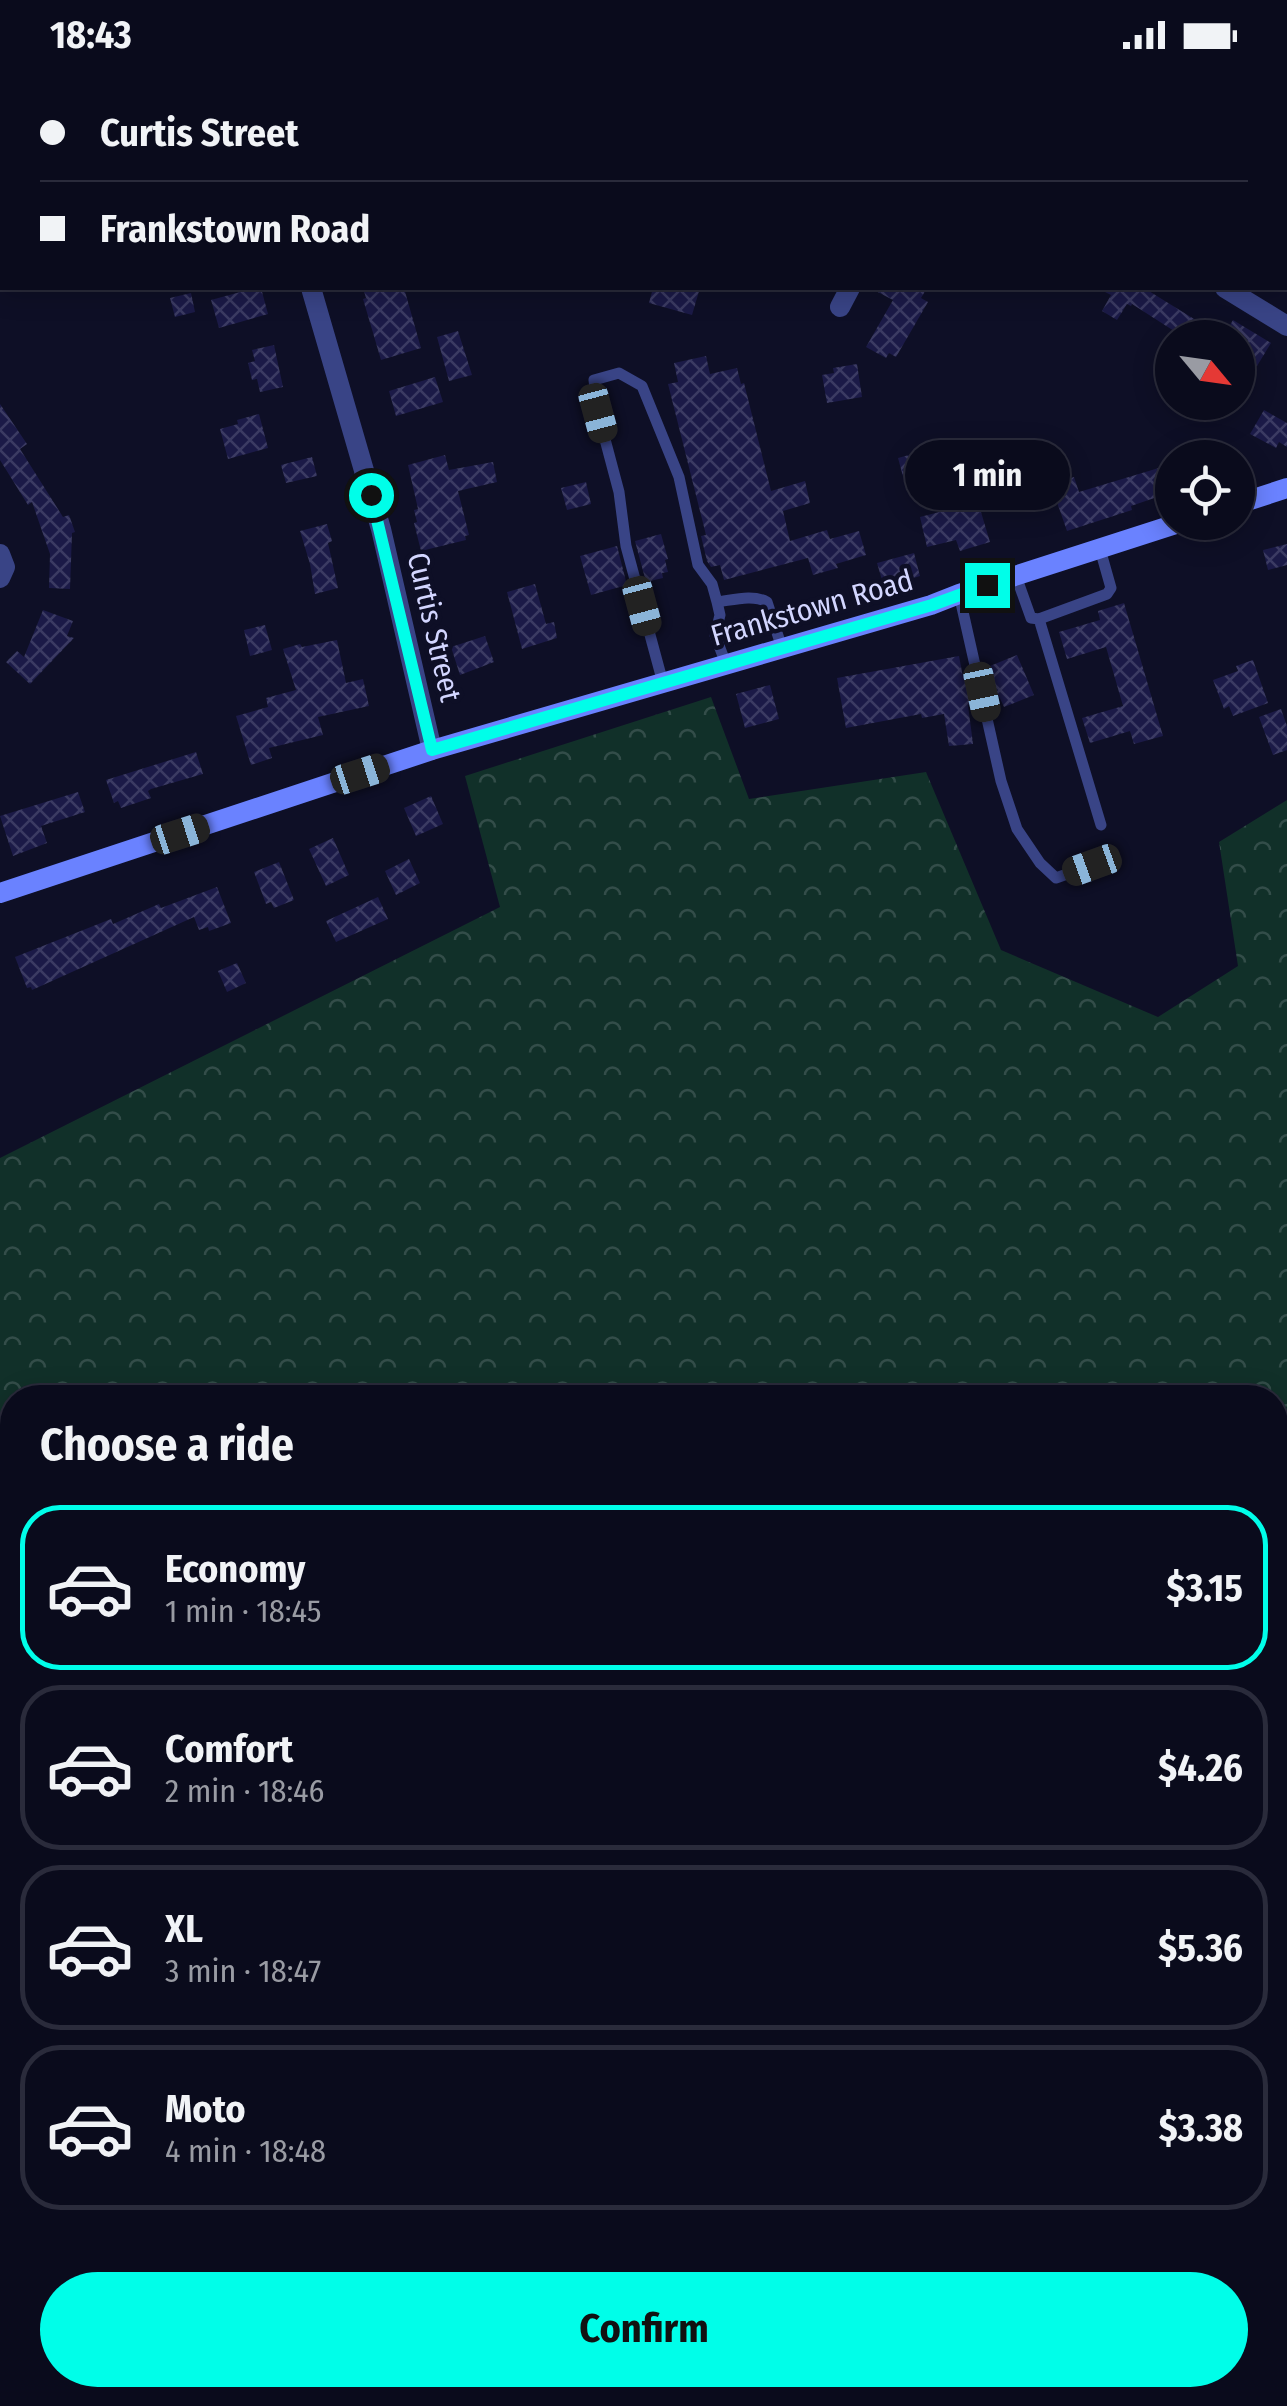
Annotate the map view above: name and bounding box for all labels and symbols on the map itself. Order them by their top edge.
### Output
north arrow [1155,320,1255,420]
car [576,380,620,446]
callout: 1 min [904,440,1070,510]
route start [349,473,394,518]
street label: Curtis Street [399,549,469,705]
street label: Frankstown Road [707,562,917,654]
route end [965,563,1010,608]
car [620,573,664,639]
car [961,660,1003,724]
car [327,750,393,798]
car [147,810,213,858]
car [1059,841,1125,889]

